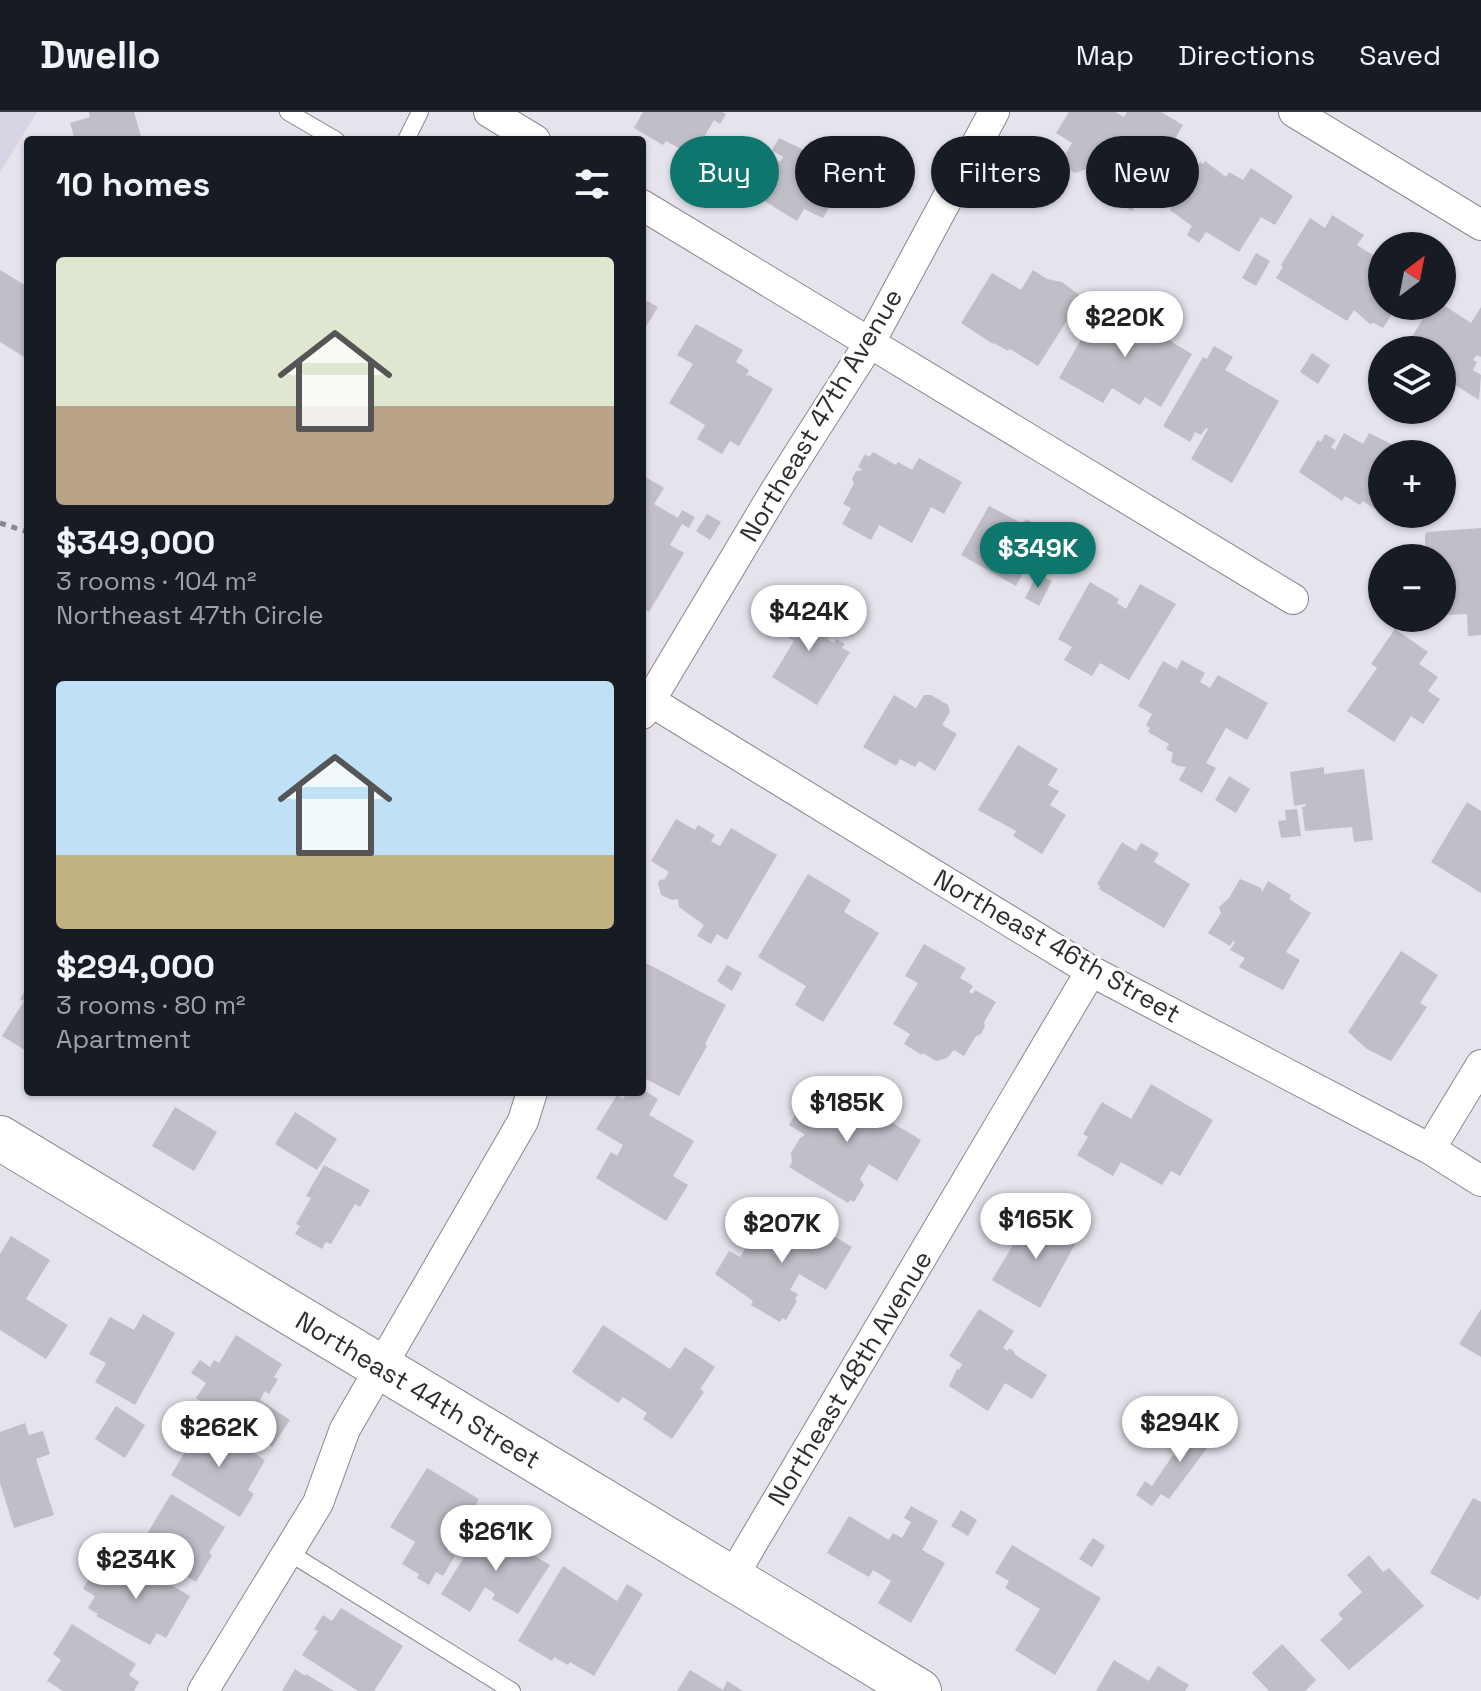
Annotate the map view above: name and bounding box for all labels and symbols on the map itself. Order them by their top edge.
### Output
north arrow [1368,232,1456,320]
street label: Northeast 47th Avenue [732,282,910,548]
pin: $220K [1069,291,1181,359]
pin: $349K [982,522,1094,590]
pin: $424K [753,585,865,653]
street label: Northeast 46th Street [927,861,1187,1031]
pin: $185K [791,1076,903,1144]
pin: $165K [980,1193,1092,1261]
pin: $207K [726,1197,838,1265]
street label: Northeast 48th Avenue [760,1244,940,1512]
street label: Northeast 44th Street [289,1303,547,1477]
pin: $294K [1124,1396,1236,1464]
pin: $262K [163,1401,275,1469]
pin: $261K [440,1505,552,1573]
pin: $234K [80,1533,192,1601]

